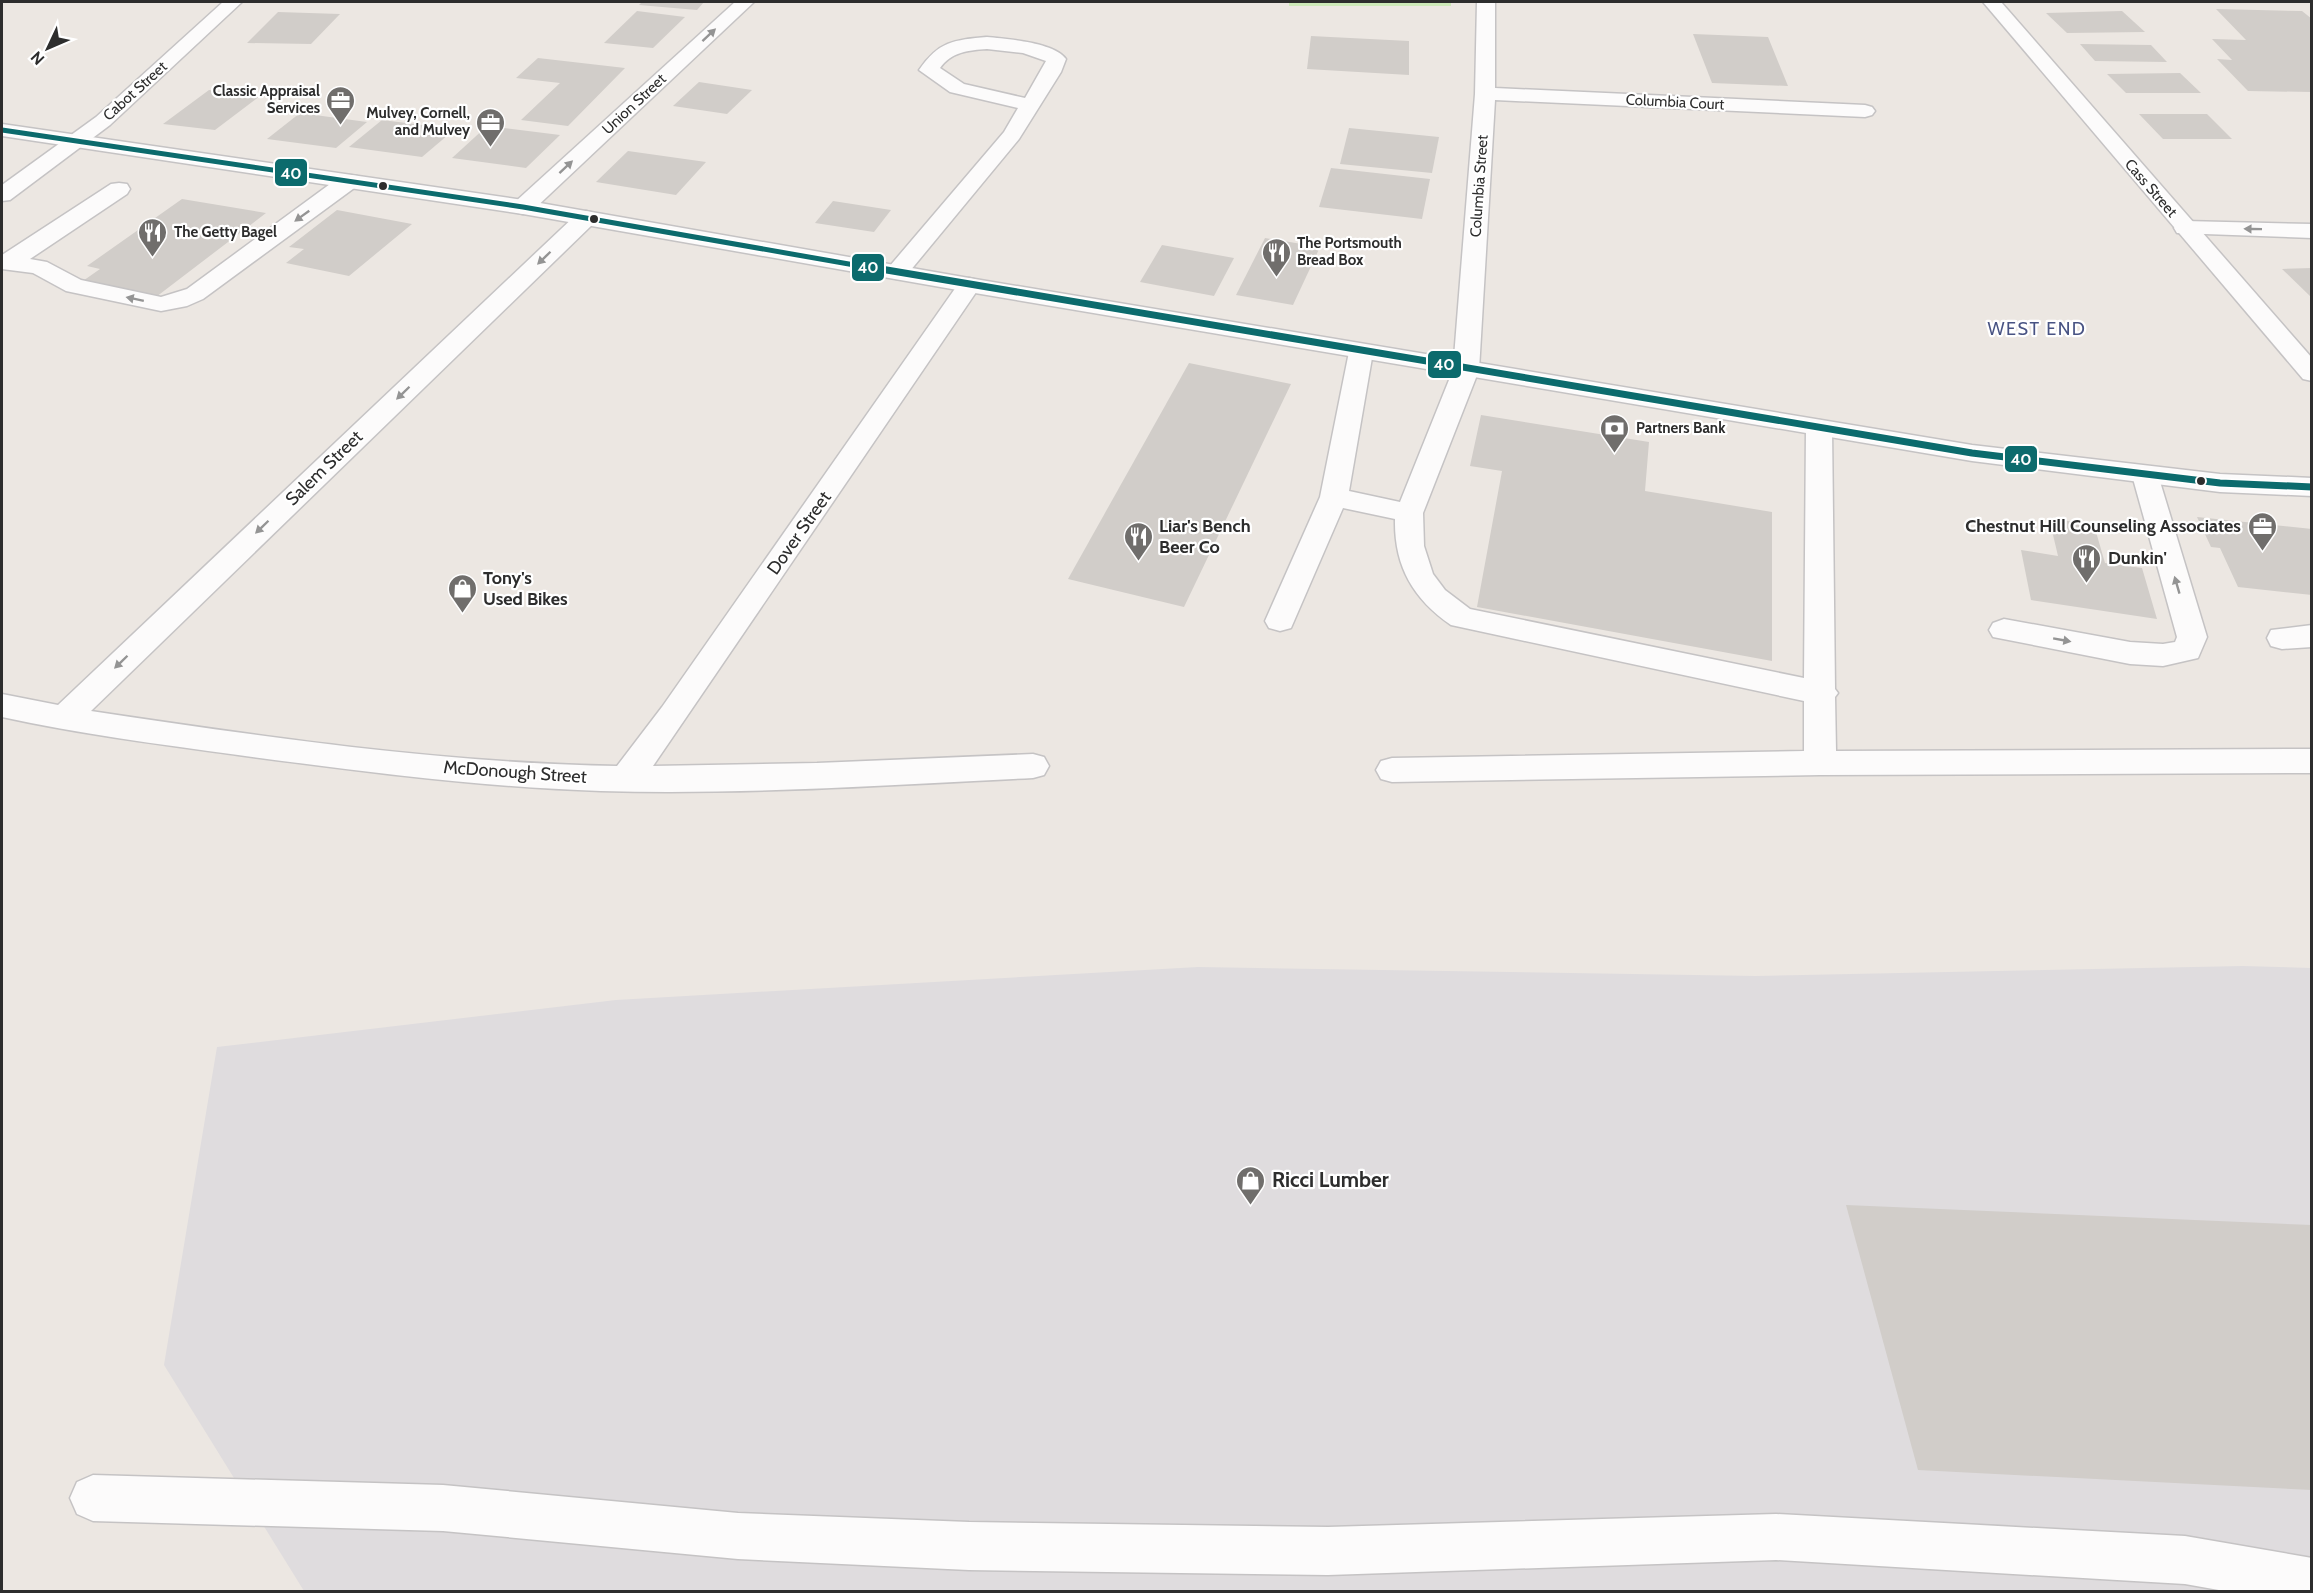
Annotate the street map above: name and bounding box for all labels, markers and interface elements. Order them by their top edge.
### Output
north arrow [18,18,78,78]
one-way arrow [701,29,716,42]
text: N [27,47,48,69]
street label: Cabot Street [99,58,171,124]
street label: Union Street [598,70,670,138]
place label: Classic Appraisal Services [213,82,320,117]
office icon: Classic Appraisal Services [325,84,357,126]
street label: Columbia Court [1625,90,1725,114]
place label: Mulvey, Cornell, and Mulvey [366,104,471,139]
office icon: Mulvey, Cornell, and Mulvey [475,106,507,148]
street label: Columbia Street [1466,134,1492,238]
street label: Cass Street [2121,155,2181,221]
line badge: 40 [274,158,308,187]
one-way arrow [559,161,573,175]
text: 40 [280,164,302,183]
unlabelled marker [377,180,389,192]
one-way arrow [295,210,311,222]
unlabelled marker [588,213,600,225]
restaurant icon: The Getty Bagel [137,216,169,258]
place label: The Getty Bagel [174,223,277,241]
one-way arrow [2244,224,2263,234]
place label: The Portsmouth Bread Box [1297,234,1402,269]
restaurant icon: The Portsmouth Bread Box [1260,236,1292,278]
one-way arrow [536,251,551,265]
line badge: 40 [851,253,885,282]
text: 40 [857,258,879,277]
one-way arrow [125,294,144,303]
district label: WEST END [1988,318,2086,340]
line badge: 40 [1427,350,1462,379]
text: 40 [1433,355,1455,374]
one-way arrow [396,385,410,399]
bank icon: Partners Bank [1599,412,1631,454]
place label: Partners Bank [1636,419,1726,437]
street label: Salem Street [281,426,367,510]
line badge: 40 [2004,445,2038,473]
text: 40 [2010,450,2032,469]
unlabelled marker [2195,475,2207,487]
street label: Dover Street [762,487,836,579]
office icon: Chestnut Hill Counseling Associates [2246,510,2278,552]
place label: Liar's Bench Beer Co [1159,515,1251,558]
place label: Chestnut Hill Counseling Associates [1965,515,2241,537]
one-way arrow [255,520,269,534]
restaurant icon: Liar's Bench Beer Co [1122,520,1154,562]
restaurant icon: Dunkin' [2071,542,2103,584]
place label: Dunkin' [2108,547,2167,569]
place label: Tony's Used Bikes [483,567,568,610]
shop icon: Tony's Used Bikes [446,572,478,614]
one-way arrow [2172,576,2181,594]
one-way arrow [2052,636,2071,645]
one-way arrow [114,655,129,668]
street label: McDonough Street [443,756,587,788]
shop icon: Ricci Lumber [1235,1164,1267,1206]
place label: Ricci Lumber [1272,1167,1389,1192]

